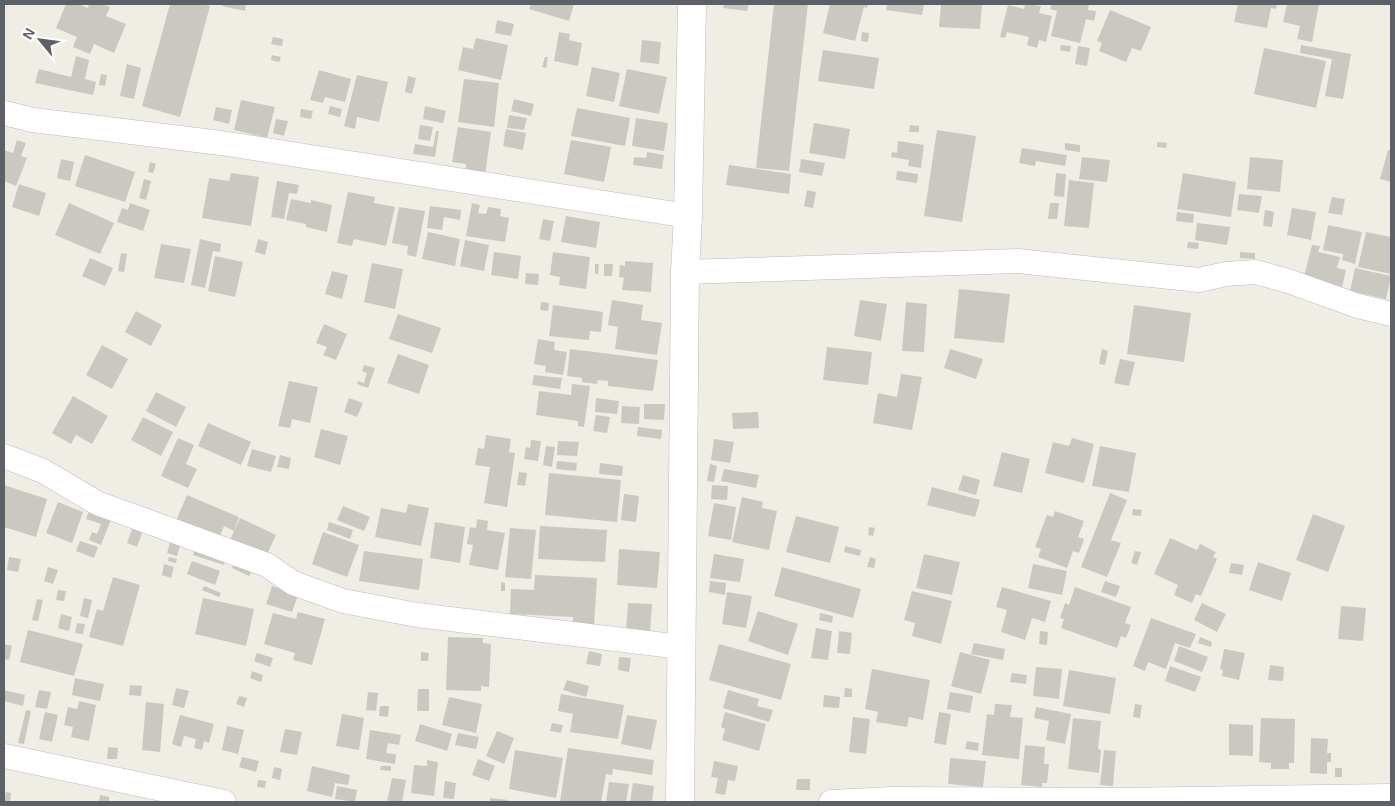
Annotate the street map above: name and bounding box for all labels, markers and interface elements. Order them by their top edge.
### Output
north arrow [15,15,65,65]
text: N [19,25,38,42]

